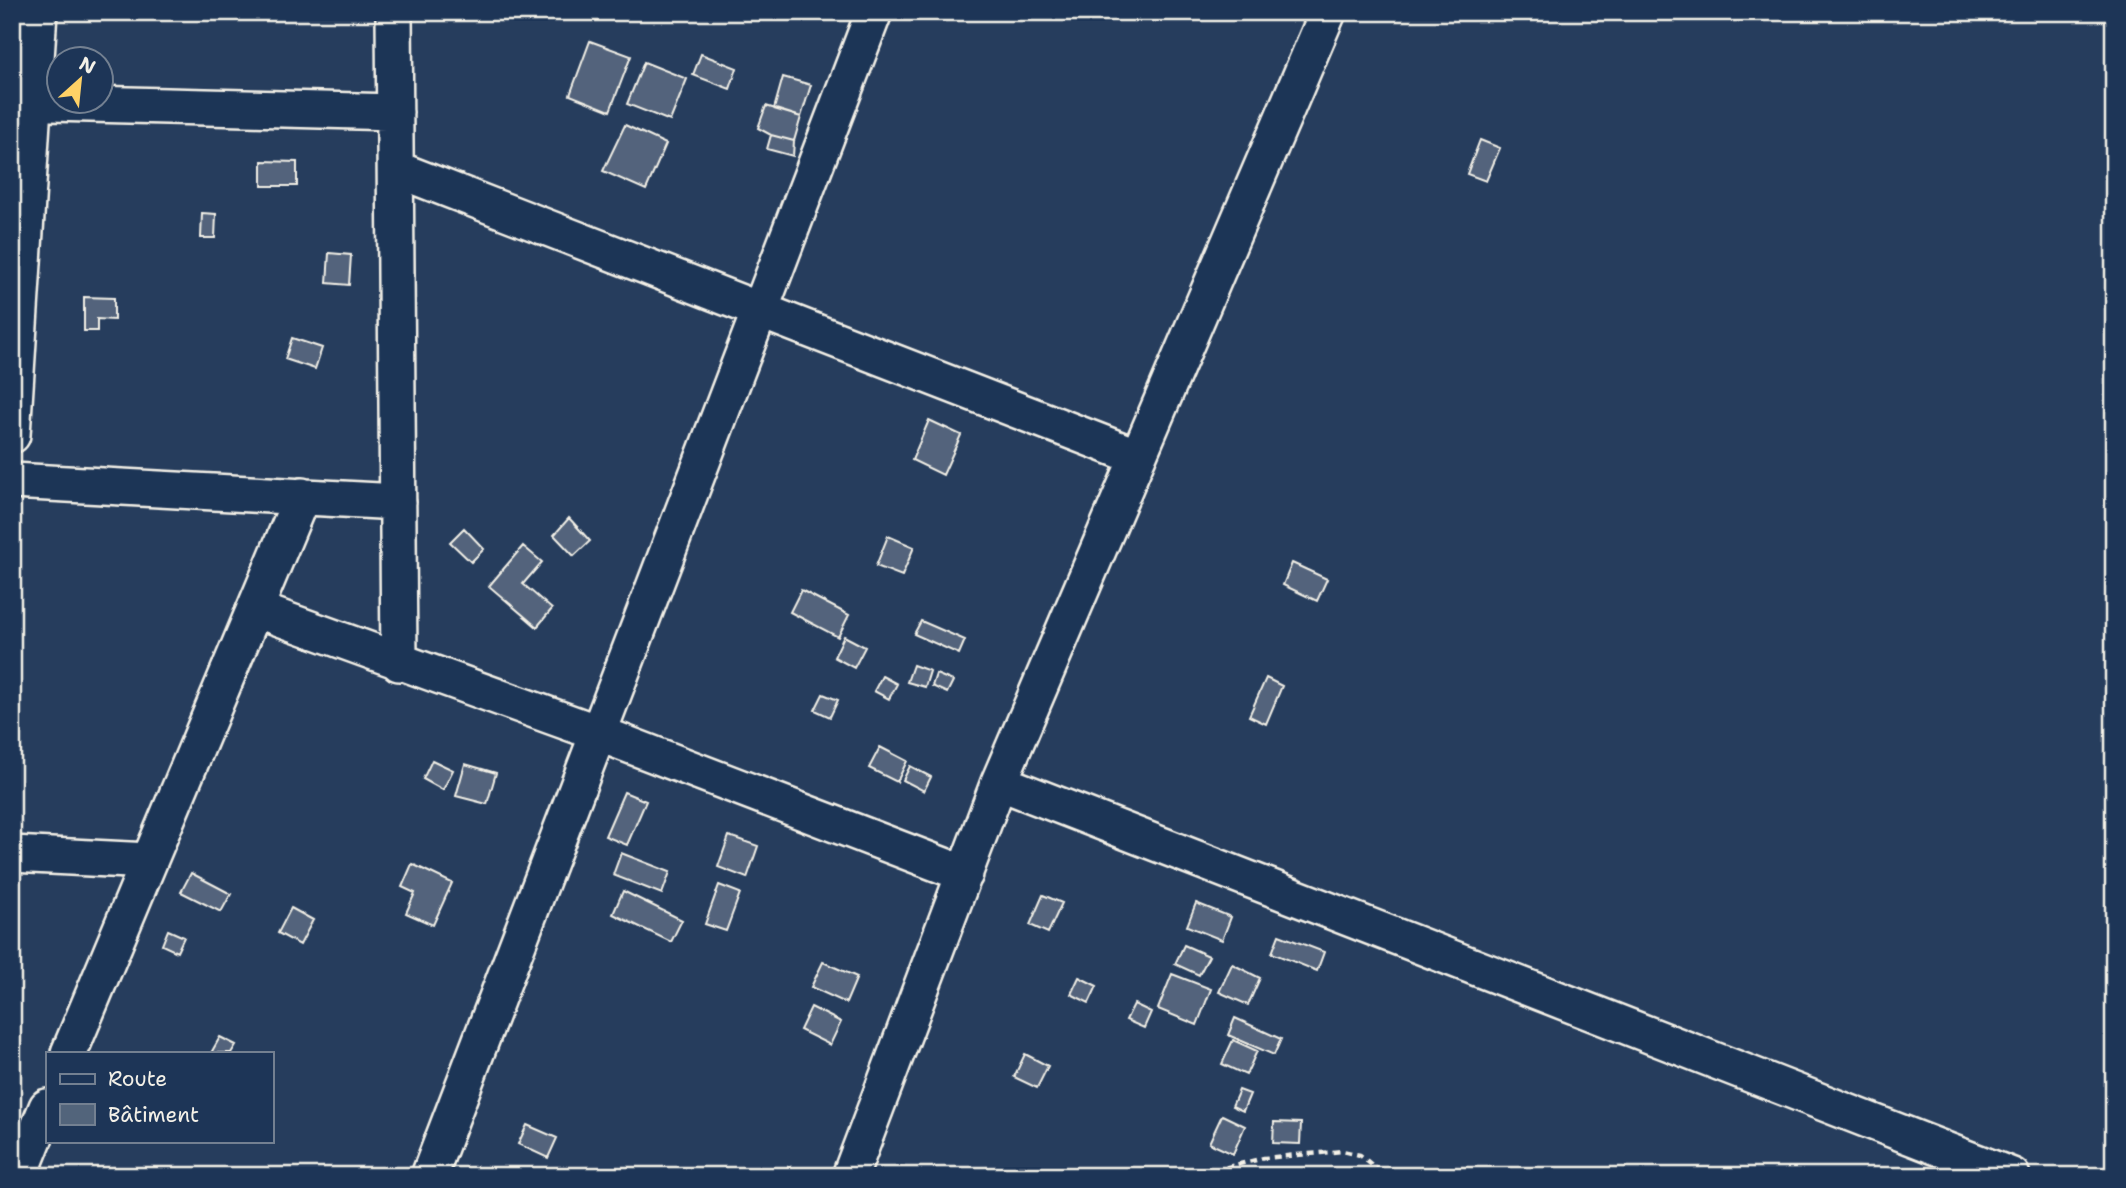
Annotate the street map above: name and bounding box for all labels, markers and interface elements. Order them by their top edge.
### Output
north arrow [46,46,116,116]
text: N [75,51,100,80]
legend [46,1052,273,1142]
text: Route [108,1065,167,1093]
text: Bâtiment [108,1101,199,1129]

